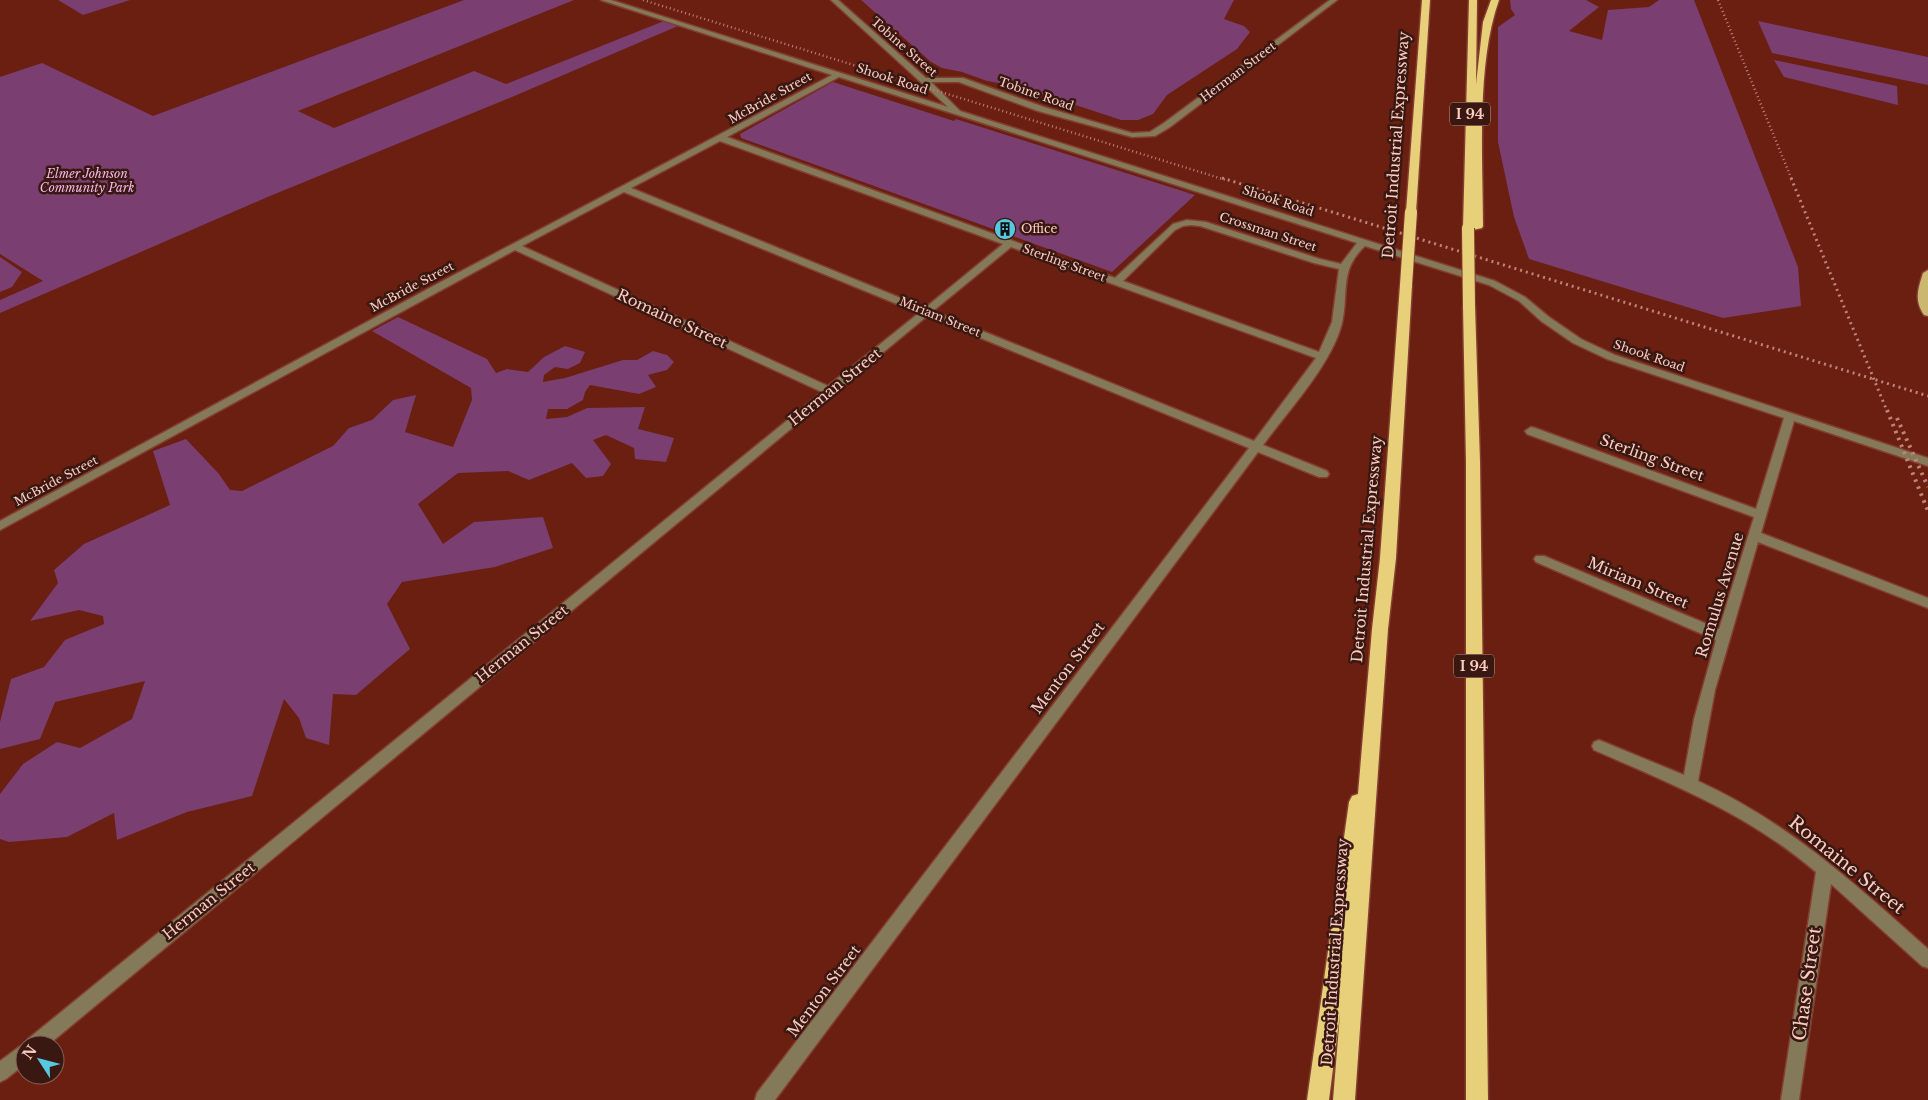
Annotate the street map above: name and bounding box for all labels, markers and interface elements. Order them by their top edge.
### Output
street label: Tobine Street [868,14,941,80]
street label: Detroit Industrial Expressway [1378,30,1413,259]
street label: Herman Street [1197,38,1279,105]
street label: Shook Road [855,60,930,97]
street label: McBride Street [726,68,814,127]
street label: Tobine Road [997,74,1076,113]
road number: I 94 [1450,102,1490,126]
park label: Elmer Johnson Community Park [40,166,134,195]
street label: Shook Road [1241,182,1316,219]
street label: Crossman Street [1218,209,1319,254]
building icon: Office [993,217,1017,241]
place label: Office [1021,221,1057,236]
street label: Sterling Street [1020,240,1108,285]
street label: McBride Street [367,258,457,315]
street label: Romaine Street [614,285,731,353]
street label: Miriam Street [897,293,983,340]
street label: Shook Road [1612,336,1687,375]
street label: Herman Street [785,343,885,430]
street label: Sterling Street [1597,430,1707,485]
street label: Detroit Industrial Expressway [1347,434,1386,663]
street label: McBride Street [11,452,101,509]
street label: Romulus Avenue [1691,530,1748,660]
street label: Miriam Street [1585,553,1692,612]
street label: Herman Street [472,600,572,687]
street label: Menton Street [1027,618,1109,717]
road number: I 94 [1454,654,1494,678]
street label: Romaine Street [1784,811,1910,919]
street label: Detroit Industrial Expressway [1317,837,1352,1066]
street label: Herman Street [159,857,259,944]
street label: Chase Street [1788,926,1826,1042]
street label: Menton Street [783,941,865,1040]
north arrow [15,1035,65,1085]
text: N [18,1042,41,1063]

